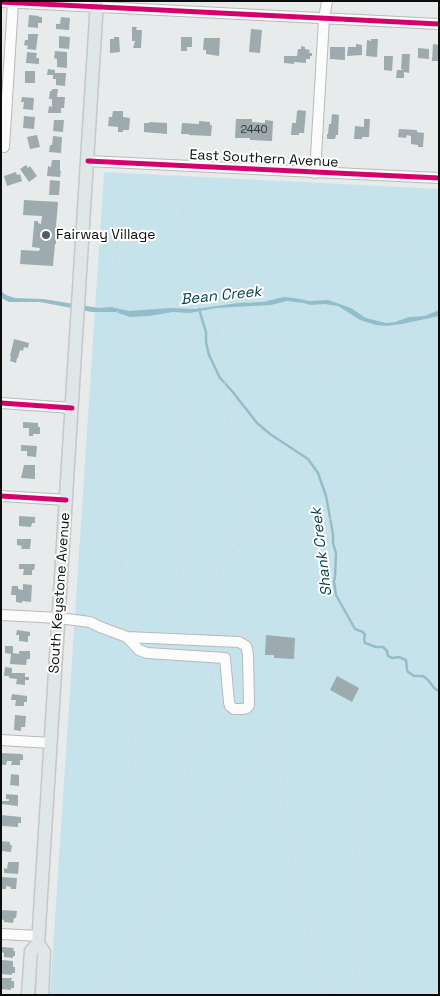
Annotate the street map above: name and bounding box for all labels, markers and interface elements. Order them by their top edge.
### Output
house number: 2440 [240,123,268,137]
street label: East Southern Avenue [189,147,339,171]
place label: Fairway Village [56,227,155,243]
marker: Fairway Village [40,229,52,241]
water label: Bean Creek [180,283,262,309]
water label: Shank Creek [308,507,336,597]
street label: South Keystone Avenue [46,512,74,674]

